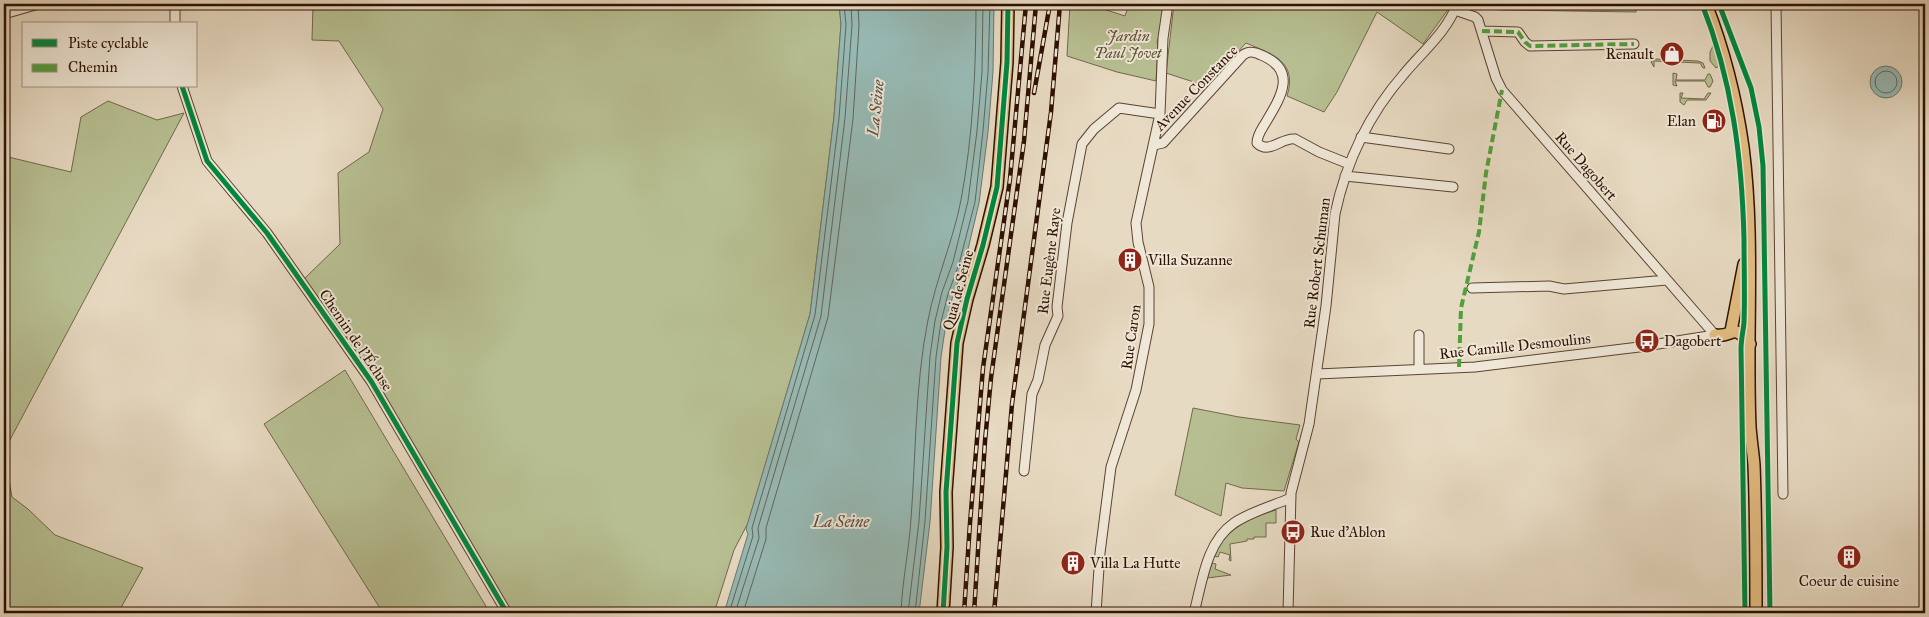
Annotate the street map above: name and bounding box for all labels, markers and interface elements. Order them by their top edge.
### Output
legend [22,22,198,88]
park label: Jardin Paul Jovet [1095,27,1163,62]
text: Piste cyclable [68,34,148,52]
street label: Avenue Constance [1150,41,1241,135]
shop icon: Renault [1659,41,1685,67]
place label: Renault [1606,45,1655,63]
text: Chemin [68,58,118,76]
water label: La Seine [863,78,888,138]
fuel station icon: Elan [1701,108,1727,134]
place label: Elan [1667,112,1696,130]
street label: Rue Dagobert [1551,128,1621,205]
street label: Rue Robert Schuman [1300,196,1334,330]
street label: Rue Eugène Raye [1034,207,1064,315]
building icon: Villa Suzanne [1117,247,1143,273]
street label: Quai de Seine [939,248,977,332]
place label: Villa Suzanne [1147,251,1233,269]
street label: Chemin de l'Écluse [315,285,397,394]
street label: Rue Caron [1118,303,1144,371]
bus stop icon: Dagobert [1634,328,1660,354]
street label: Rue Camille Desmoulins [1438,329,1592,363]
place label: Dagobert [1664,332,1722,350]
water label: La Seine [812,512,870,531]
bus stop icon: Rue d'Ablon [1280,519,1306,545]
place label: Rue d'Ablon [1310,523,1386,541]
building icon: Coeur de cuisine [1836,544,1862,570]
building icon: Villa La Hutte [1060,550,1086,576]
place label: Villa La Hutte [1089,554,1181,572]
place label: Coeur de cuisine [1799,572,1899,590]

